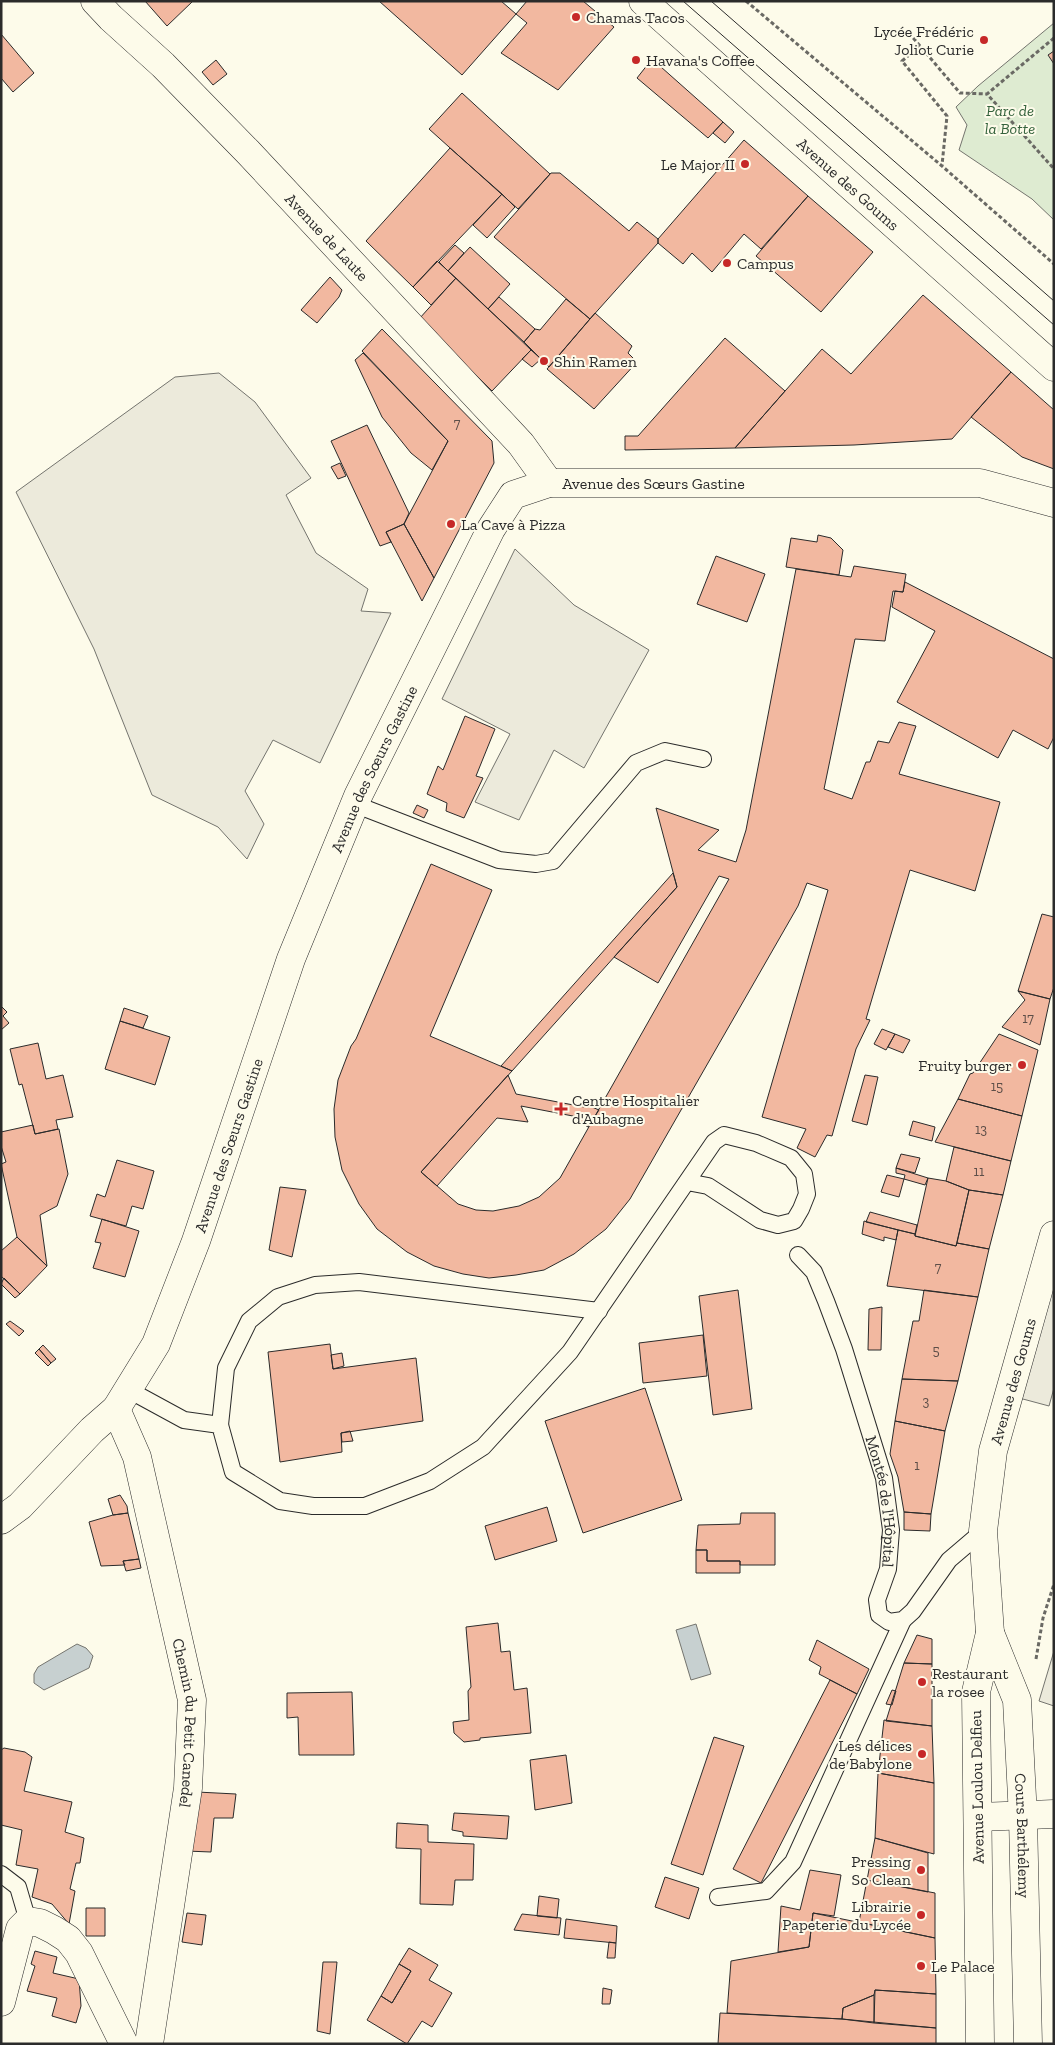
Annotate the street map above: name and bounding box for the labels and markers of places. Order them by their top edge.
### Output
place label: Chamas Tacos [586,8,685,27]
marker: Chamas Tacos [570,11,582,23]
place label: Lycée Frédéric Joliot Curie [874,22,974,59]
marker: Lycée Frédéric Joliot Curie [978,34,990,46]
place label: Havana's Coffee [646,51,755,70]
marker: Havana's Coffee [630,54,642,66]
place label: Le Major II [661,155,735,174]
marker: Le Major II [739,158,751,170]
place label: Campus [737,254,794,273]
marker: Campus [721,257,733,269]
place label: Shin Ramen [554,352,638,371]
marker: Shin Ramen [538,355,550,367]
place label: La Cave à Pizza [461,515,566,534]
marker: La Cave à Pizza [445,518,457,530]
place label: Fruity burger [918,1056,1012,1075]
marker: Fruity burger [1016,1059,1028,1071]
place label: Centre Hospitalier d'Aubagne [572,1091,700,1128]
marker: Centre Hospitalier d'Aubagne [554,1102,568,1116]
place label: Restaurant la rosee [932,1664,1008,1701]
marker: Restaurant la rosee [916,1676,928,1688]
place label: Les délices de Babylone [829,1736,912,1773]
marker: Les délices de Babylone [916,1748,928,1760]
place label: Pressing So Clean [851,1852,912,1889]
marker: Pressing So Clean [915,1864,927,1876]
place label: Librairie Papeterie du Lycée [782,1897,911,1934]
marker: Librairie Papeterie du Lycée [915,1909,927,1921]
place label: Le Palace [931,1957,995,1976]
marker: Le Palace [915,1960,927,1972]

